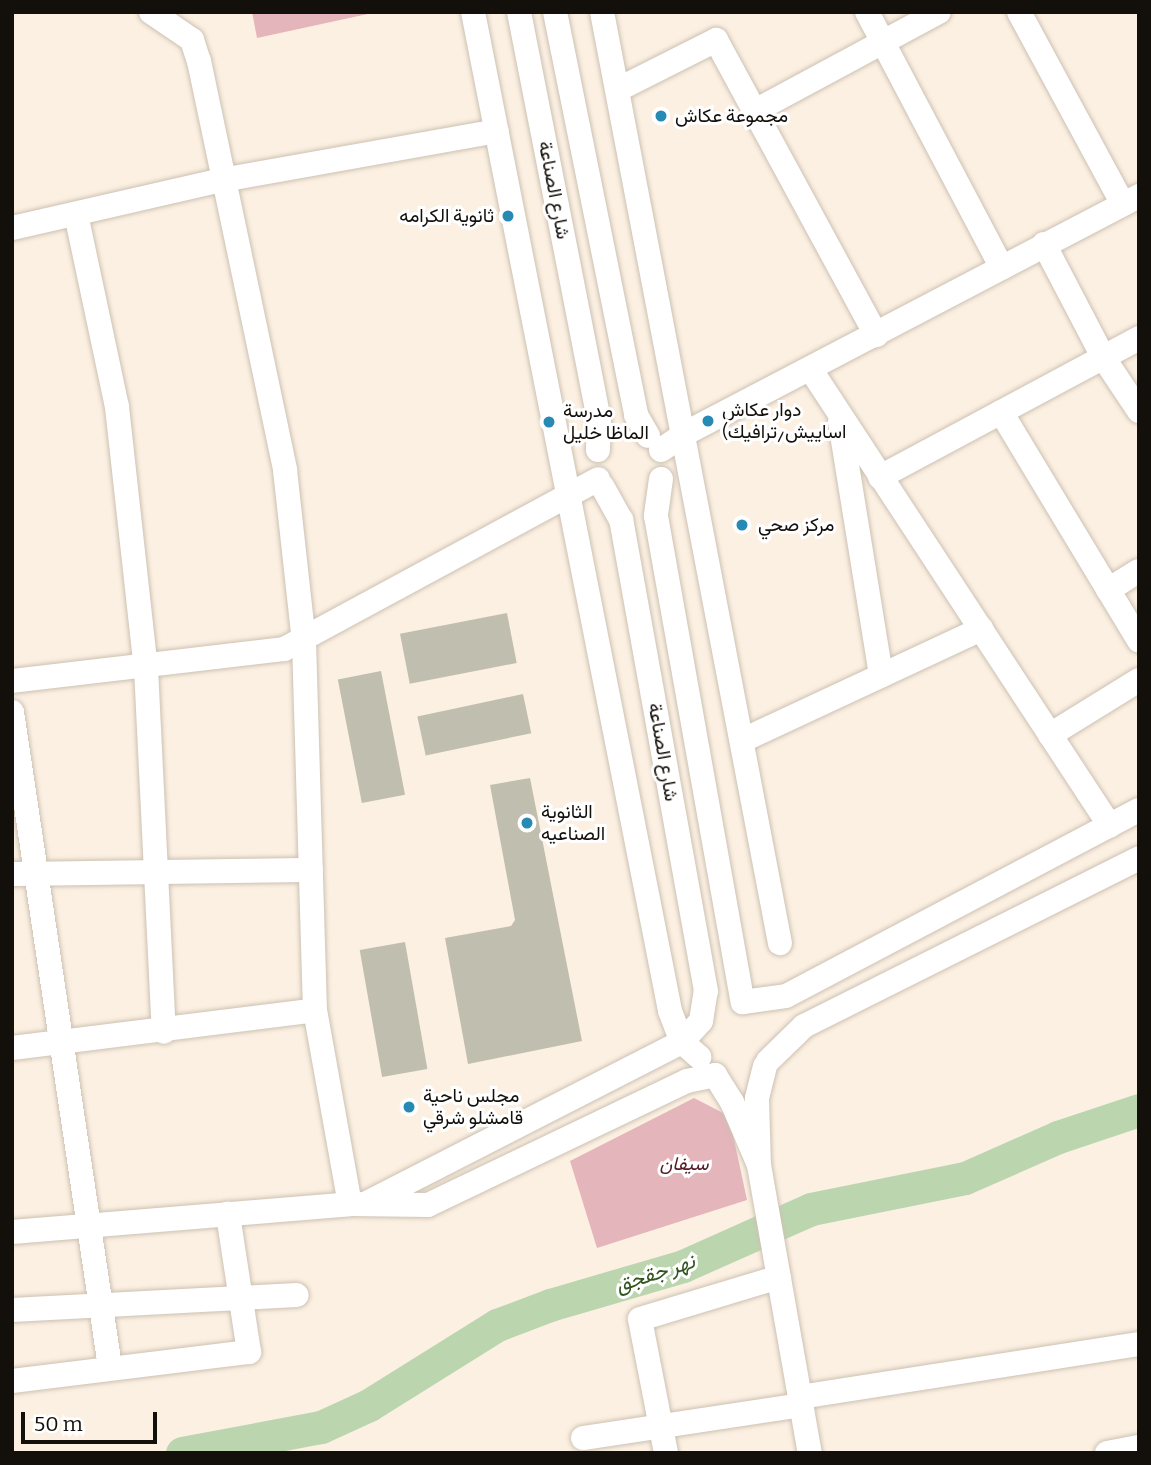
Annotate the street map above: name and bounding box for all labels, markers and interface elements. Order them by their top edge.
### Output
place label: مجموعة عكاش [675,105,788,127]
marker: مجموعة عكاش [653,108,669,124]
street label: شارع الصناعة [533,139,575,241]
place label: ثانوية الكرامه [399,205,494,227]
marker: ثانوية الكرامه [500,208,516,224]
place label: دوار عكاش (اساييش٫ترافيك [722,399,846,443]
place label: مدرسة الماظا خليل [563,400,649,444]
marker: دوار عكاش (اساييش٫ترافيك [700,413,716,429]
marker: مدرسة الماظا خليل [541,414,557,430]
place label: مركز صحي [758,514,834,536]
marker: مركز صحي [732,515,752,535]
street label: شارع الصناعة [643,701,683,803]
place label: الثانوية الصناعيه [541,801,605,845]
marker: الثانوية الصناعيه [519,815,535,831]
place label: مجلس ناحية قامشلو شرقي [423,1085,523,1129]
marker: مجلس ناحية قامشلو شرقي [401,1099,417,1115]
park label: سيفان [659,1153,709,1175]
water label: نهر جقجق [612,1248,698,1298]
scale bar [24,1398,161,1442]
text: 50 m [34,1411,83,1437]

